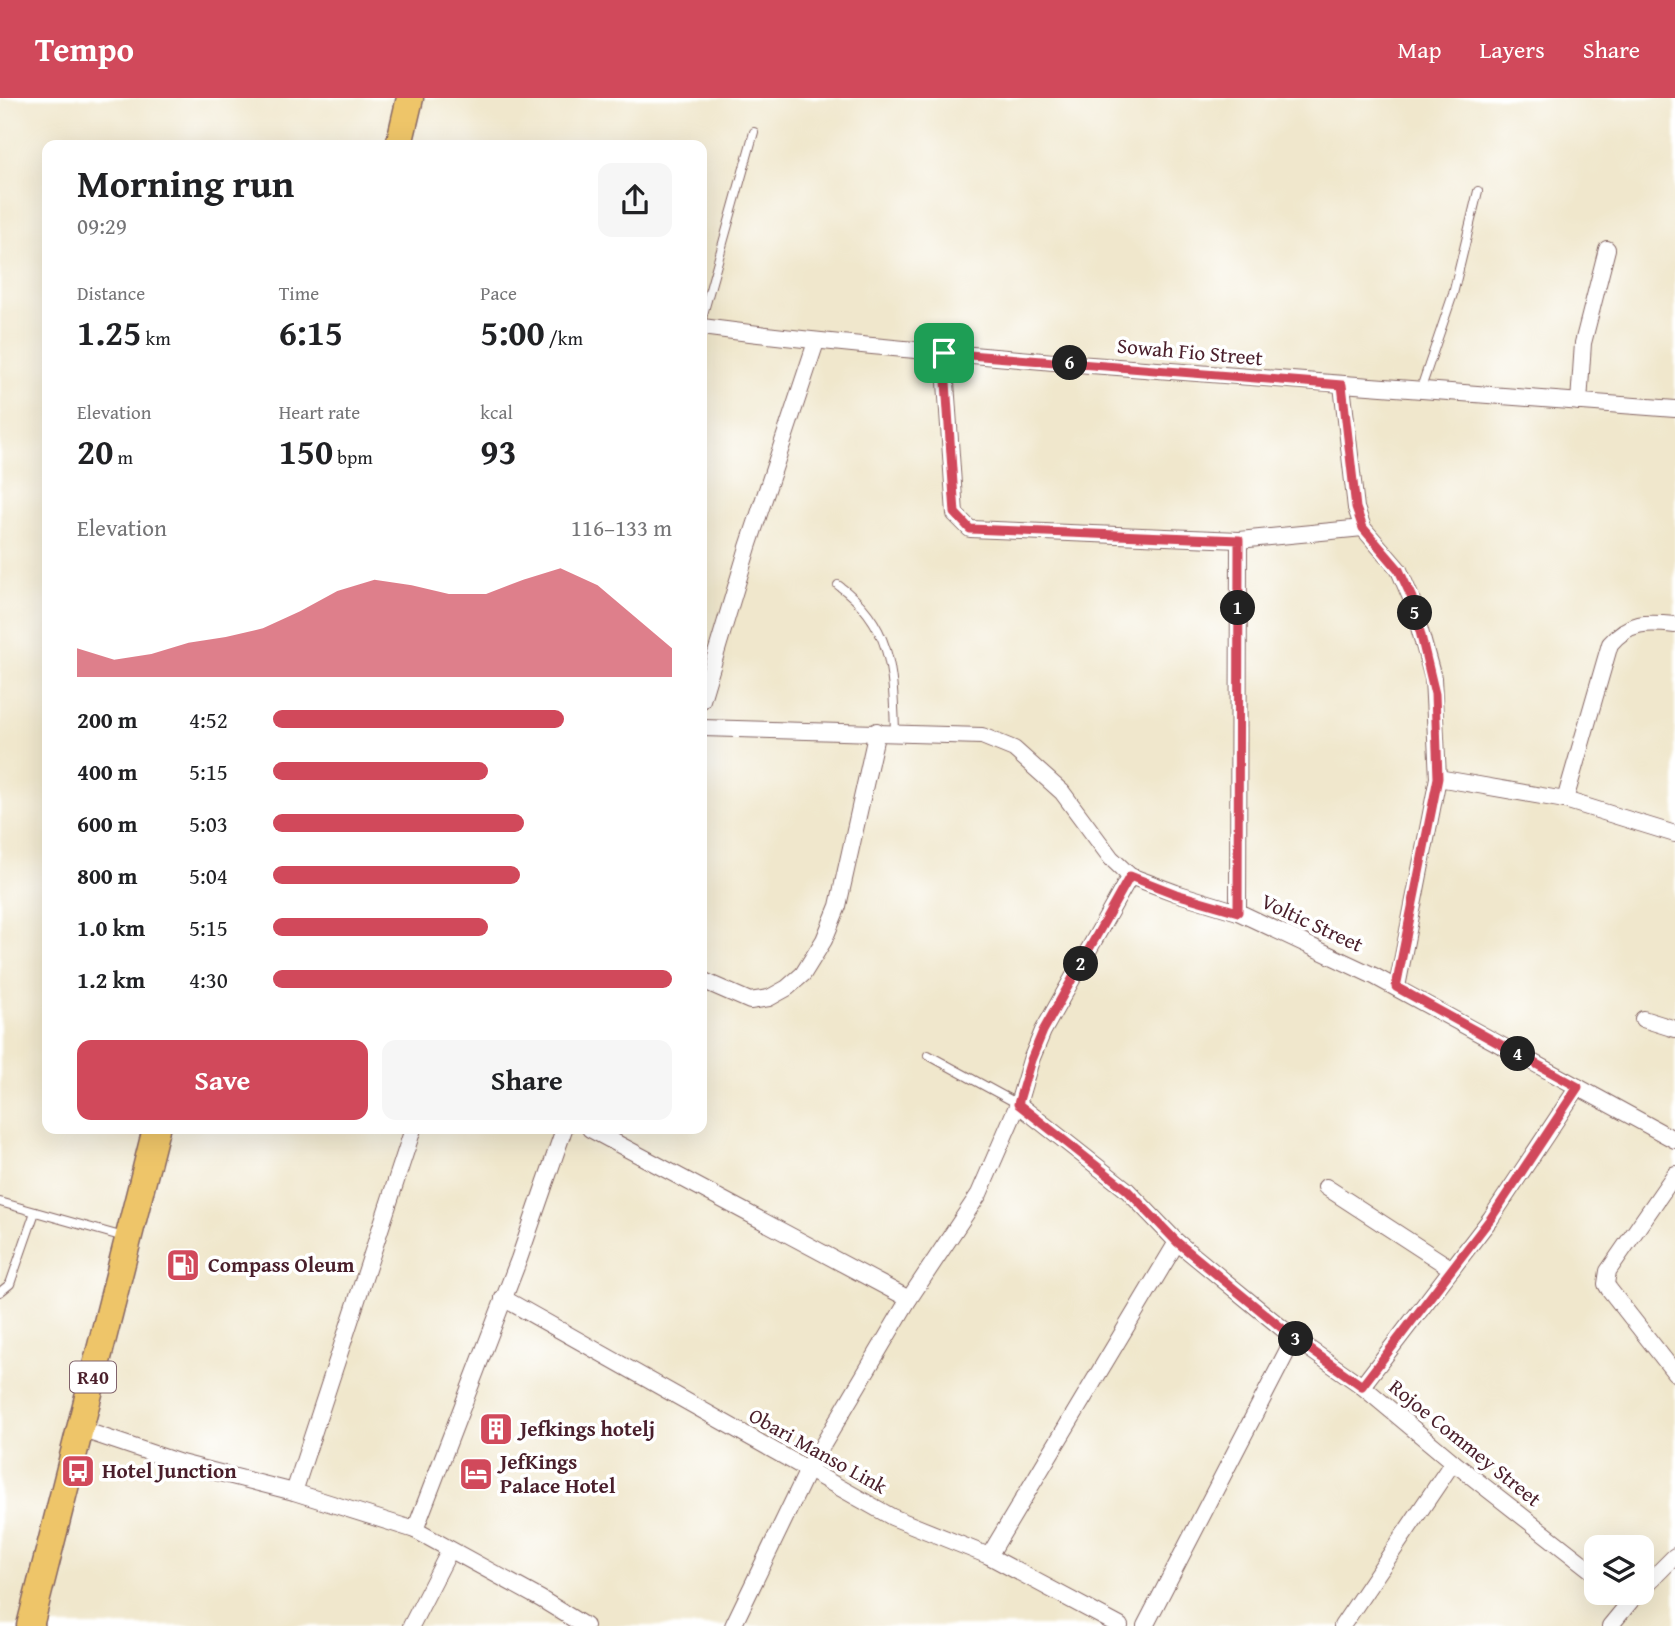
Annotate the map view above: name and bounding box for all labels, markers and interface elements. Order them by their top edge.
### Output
text: Tempo [35,25,134,73]
text: Map [1398,32,1441,67]
text: Layers [1479,32,1545,67]
text: Share [1583,32,1640,67]
text: Morning run [77,155,294,211]
button: share [598,163,672,237]
text: 09:29 [77,209,127,242]
text: Distance [77,279,145,307]
text: Time [279,279,319,307]
text: Pace [480,279,517,307]
text: 1.25 [77,307,141,358]
text: 6:15 [279,307,343,358]
text: 5:00 [480,307,545,358]
pin [914,323,974,383]
text: km [141,324,171,352]
text: /km [545,324,583,352]
street label: Sowah Fio Street [1116,330,1265,373]
icon: arrive [925,334,963,372]
pin: 6 [1052,345,1088,380]
text: 6 [1065,348,1074,376]
text: Elevation [77,398,151,426]
text: Heart rate [279,398,360,426]
text: kcal [480,398,513,426]
text: 20 [77,426,113,477]
text: 150 [279,426,333,477]
text: 93 [480,426,517,477]
text: m [113,443,133,471]
text: bpm [333,443,373,471]
text: Elevation [77,511,167,544]
text: 116–133 m [571,511,672,544]
pin: 1 [1220,590,1256,626]
text: 1 [1233,593,1242,621]
pin: 5 [1398,596,1432,630]
text: 5 [1410,598,1419,626]
text: 200 m [77,703,138,736]
text: 4:52 [189,703,228,736]
text: 400 m [77,755,138,788]
text: 5:15 [189,755,228,788]
text: 600 m [77,807,138,840]
text: 5:03 [189,807,228,840]
text: 800 m [77,859,138,892]
text: 5:04 [189,859,228,892]
street label: Voltic Street [1256,885,1369,960]
text: 1.0 km [77,911,145,944]
text: 5:15 [189,911,228,944]
pin: 2 [1064,946,1098,982]
text: 2 [1076,949,1085,977]
text: 1.2 km [77,963,145,996]
text: 4:30 [189,963,228,996]
pin: 4 [1500,1037,1536,1072]
text: 4 [1513,1039,1522,1067]
button: Save [77,1040,368,1120]
button: Share [382,1040,672,1120]
fuel station icon: Compass Oleum [164,1246,202,1284]
place label: Compass Oleum [208,1249,355,1280]
pin: 3 [1278,1322,1314,1356]
text: 3 [1291,1324,1300,1352]
road number: R40 [70,1362,116,1392]
street label: Rojoe Commey Street [1382,1371,1549,1514]
street label: Obari Manso Link [743,1400,893,1502]
building icon: Jefkings hotelj [477,1410,515,1448]
place label: Jefkings hotelj [517,1413,655,1444]
place label: JefKings Palace Hotel [497,1446,616,1501]
bus stop icon: Hotel Junction [59,1452,97,1490]
place label: Hotel Junction [102,1455,237,1486]
hotel icon: JefKings Palace Hotel [457,1455,495,1493]
map controls [1584,1535,1654,1605]
button: layers [1584,1535,1654,1605]

